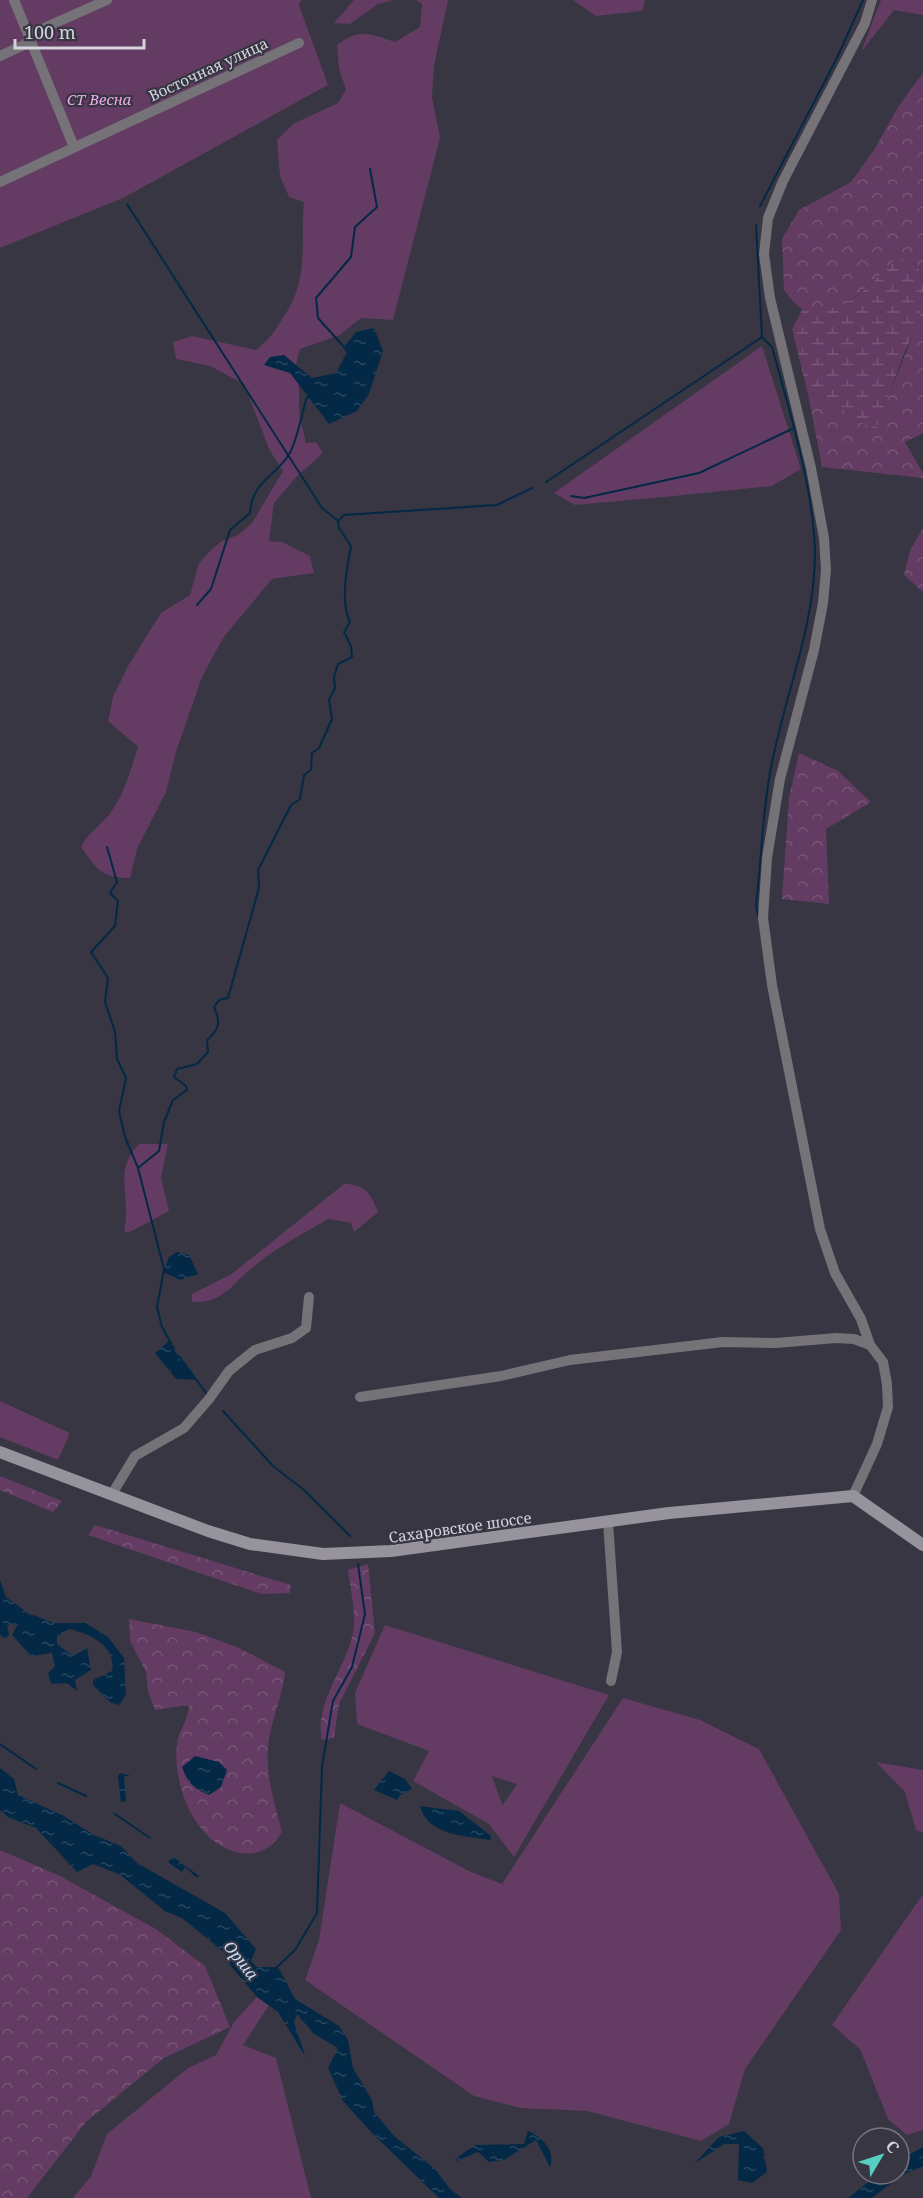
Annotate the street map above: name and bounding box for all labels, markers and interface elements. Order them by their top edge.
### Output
scale bar [15,12,144,50]
text: 100 m [24,20,76,44]
street label: Восточная улица [145,33,271,105]
park label: СТ Весна [67,89,132,109]
street label: Сахаровское шоссе [387,1507,533,1547]
water label: Орша [219,1936,263,1984]
north arrow [851,2126,911,2186]
text: С [881,2136,905,2158]

